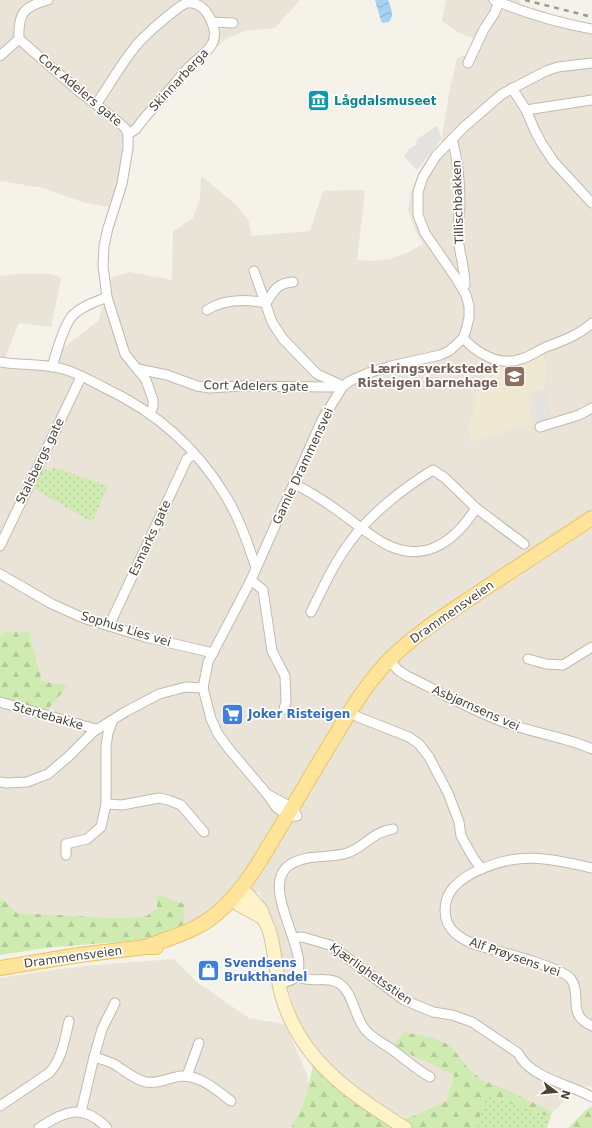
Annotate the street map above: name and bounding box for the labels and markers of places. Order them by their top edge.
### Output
museum icon: Lågdalsmuseet [306,88,332,114]
place label: Lågdalsmuseet [334,94,437,108]
place label: Læringsverkstedet Risteigen barnehage [357,362,498,390]
school or university icon: Læringsverkstedet Risteigen barnehage [501,363,527,389]
supermarket icon: Joker Risteigen [220,701,246,727]
place label: Joker Risteigen [247,707,350,721]
place label: Svendsens Brukthandel [224,956,307,984]
shop icon: Svendsens Brukthandel [196,957,222,983]

